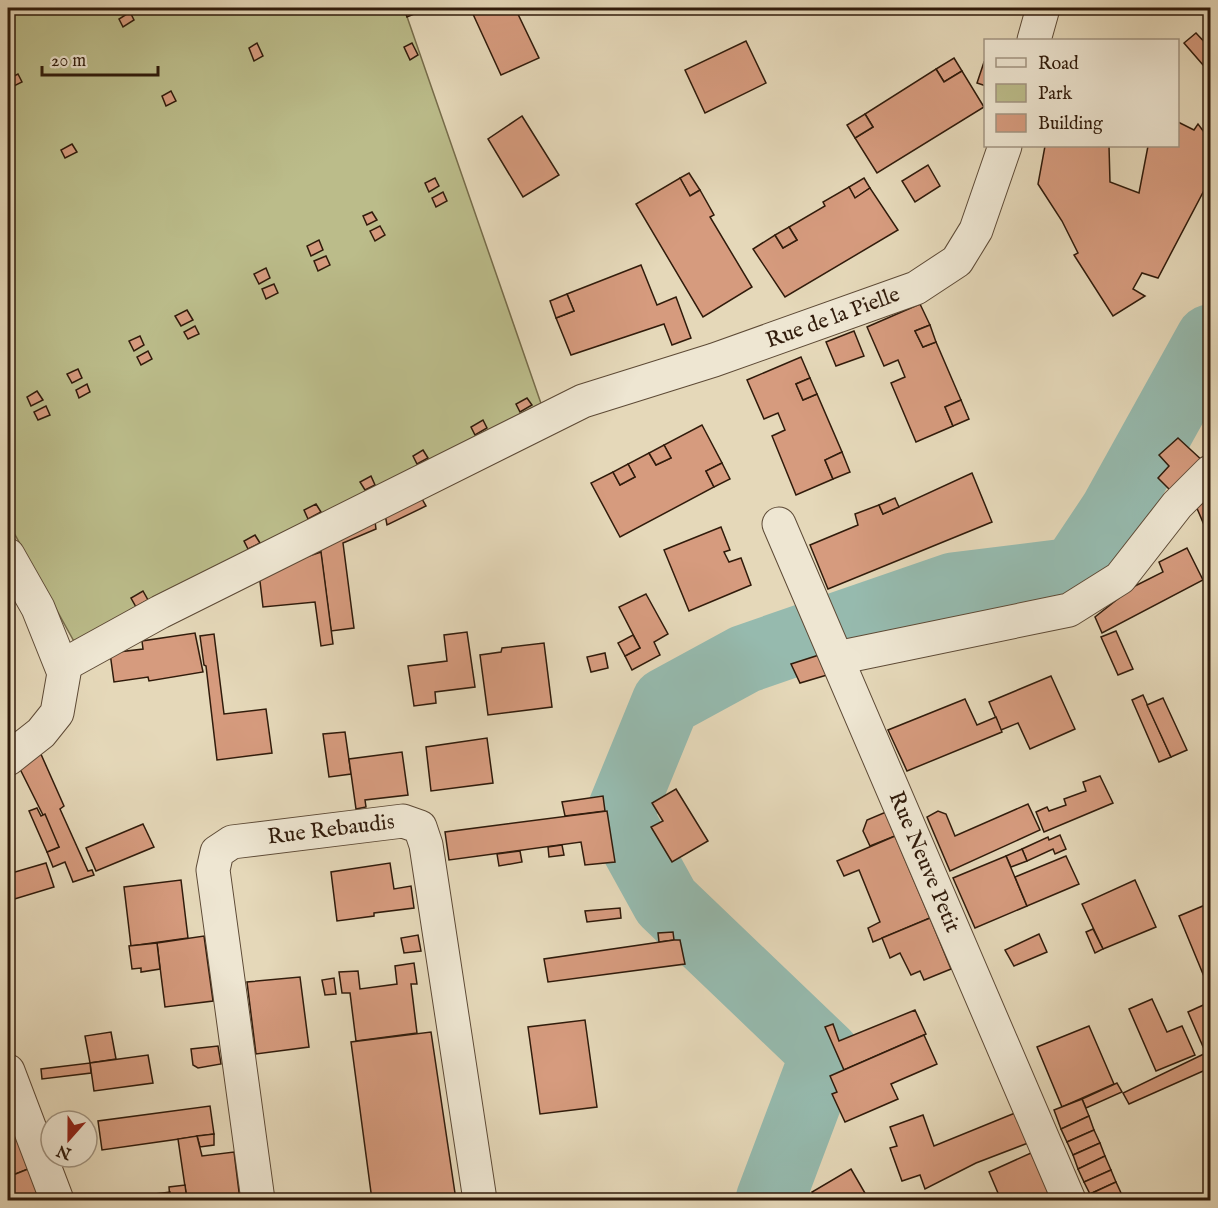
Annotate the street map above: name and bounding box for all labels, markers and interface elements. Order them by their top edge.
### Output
scale bar [42,39,158,77]
legend [984,39,1179,147]
text: 20 m [51,50,86,73]
text: Road [1038,53,1079,76]
text: Park [1038,83,1073,106]
text: Building [1038,113,1103,136]
street label: Rue de la Pielle [762,281,904,355]
street label: Rue Neuve Petit [882,787,967,937]
street label: Rue Rebaudis [266,808,396,852]
north arrow [39,1109,99,1169]
text: N [54,1139,75,1163]

